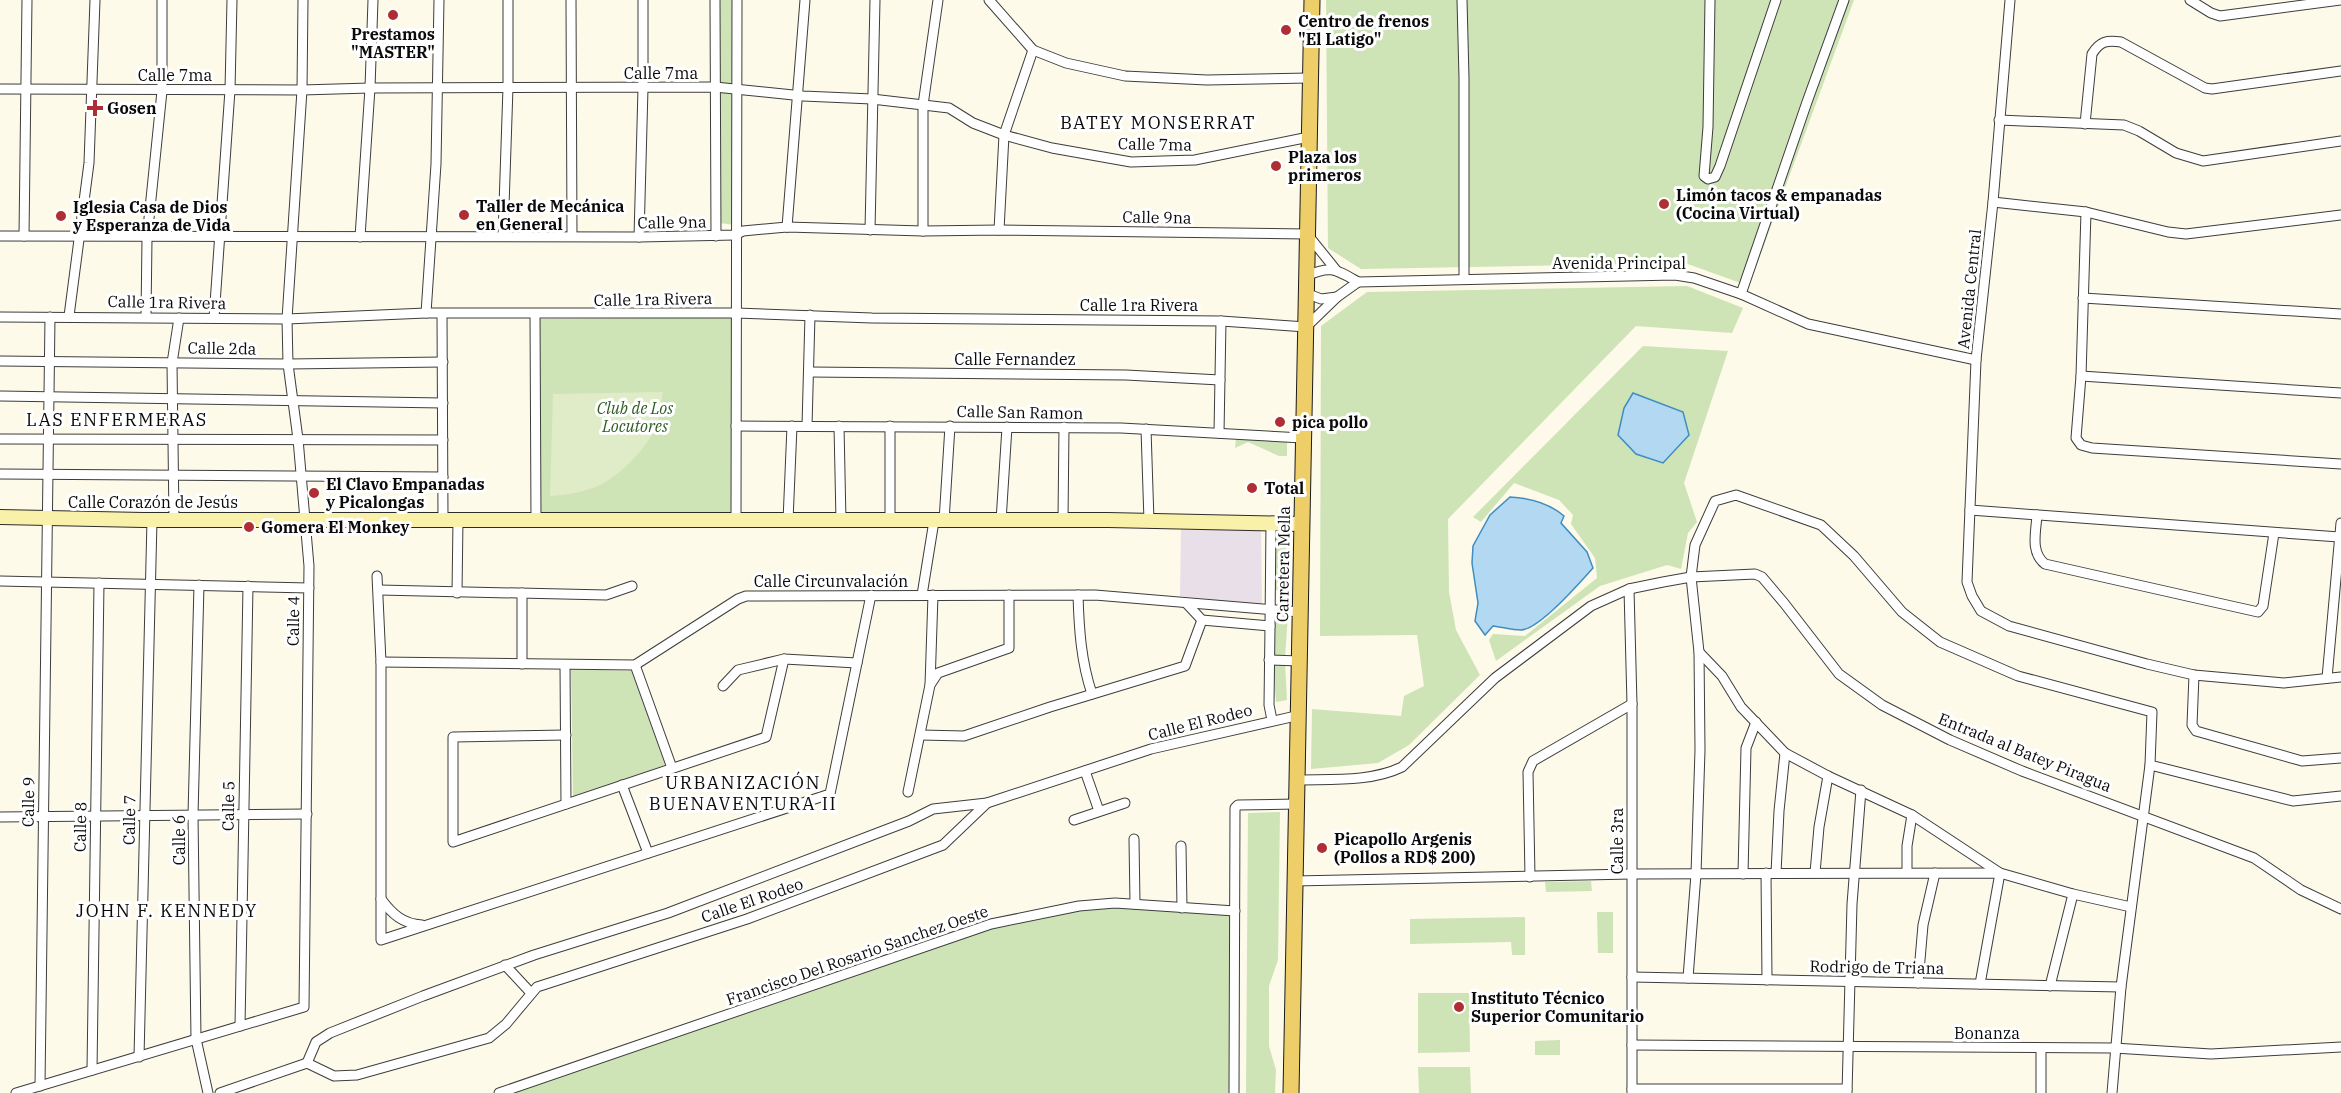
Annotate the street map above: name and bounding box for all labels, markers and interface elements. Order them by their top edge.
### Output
marker: Prestamos "MASTER" [386,8,400,22]
place label: Centro de frenos "El Latigo" [1298,11,1429,49]
marker: Centro de frenos "El Latigo" [1279,23,1293,37]
place label: Prestamos "MASTER" [351,24,435,62]
street label: Calle 7ma [624,63,698,83]
street label: Calle 7ma [138,65,212,85]
place label: Gosen [107,98,157,118]
marker: Gosen [88,101,102,115]
district label: BATEY MONSERRAT [1060,111,1256,134]
street label: Calle 7ma [1118,133,1193,155]
place label: Plaza los primeros [1288,147,1361,185]
marker: Plaza los primeros [1269,159,1283,173]
place label: Limón tacos & empanadas (Cocina Virtual) [1676,185,1882,223]
place label: Taller de Mecánica en General [476,196,624,234]
place label: Iglesia Casa de Dios y Esperanza de Vida [72,197,231,235]
marker: Limón tacos & empanadas (Cocina Virtual) [1657,197,1671,211]
street label: Calle 9na [1122,206,1192,228]
marker: Taller de Mecánica en General [457,208,471,222]
marker: Iglesia Casa de Dios y Esperanza de Vida [54,209,68,223]
street label: Calle 9na [637,211,707,233]
street label: Avenida Central [1953,228,1985,350]
street label: Avenida Principal [1552,253,1686,273]
street label: Calle 1ra Rivera [594,288,713,310]
street label: Calle 1ra Rivera [108,291,227,313]
street label: Calle 1ra Rivera [1080,295,1199,315]
street label: Calle 2da [187,337,257,359]
street label: Calle Fernandez [954,349,1076,369]
park label: Club de Los Locutores [597,398,673,436]
street label: Calle San Ramon [956,401,1084,423]
district label: LAS ENFERMERAS [26,408,208,431]
place label: pica pollo [1292,412,1368,432]
marker: pica pollo [1273,415,1287,429]
place label: El Clavo Empanadas y Picalongas [325,474,485,512]
place label: Total [1264,478,1304,498]
marker: Total [1245,481,1259,495]
marker: El Clavo Empanadas y Picalongas [307,486,321,500]
street label: Calle Corazón de Jesús [68,492,238,512]
street label: Carretera Mella [1272,505,1294,622]
place label: Gomera El Monkey [261,517,410,537]
marker: Gomera El Monkey [242,520,256,534]
street label: Calle Circunvalación [754,571,908,591]
street label: Calle 4 [283,596,303,646]
street label: Calle El Rodeo [1146,699,1254,745]
street label: Entrada al Batey Piragua [1935,708,2115,796]
district label: URBANIZACIÓN BUENAVENTURA II [649,771,837,815]
street label: Calle 9 [18,777,38,827]
street label: Calle 5 [218,781,238,831]
street label: Calle 7 [119,795,139,845]
street label: Calle 8 [70,802,90,852]
street label: Calle 3ra [1607,808,1627,874]
street label: Calle 6 [169,815,189,865]
place label: Picapollo Argenis (Pollos a RD$ 200) [1334,829,1476,867]
marker: Picapollo Argenis (Pollos a RD$ 200) [1315,841,1329,855]
street label: Calle El Rodeo [698,873,806,927]
district label: JOHN F. KENNEDY [76,899,258,922]
street label: Francisco Del Rosario Sanchez Oeste [723,901,991,1009]
street label: Rodrigo de Triana [1809,956,1945,978]
place label: Instituto Técnico Superior Comunitario [1471,988,1644,1026]
marker: Instituto Técnico Superior Comunitario [1452,1000,1466,1014]
street label: Bonanza [1954,1023,2020,1043]

